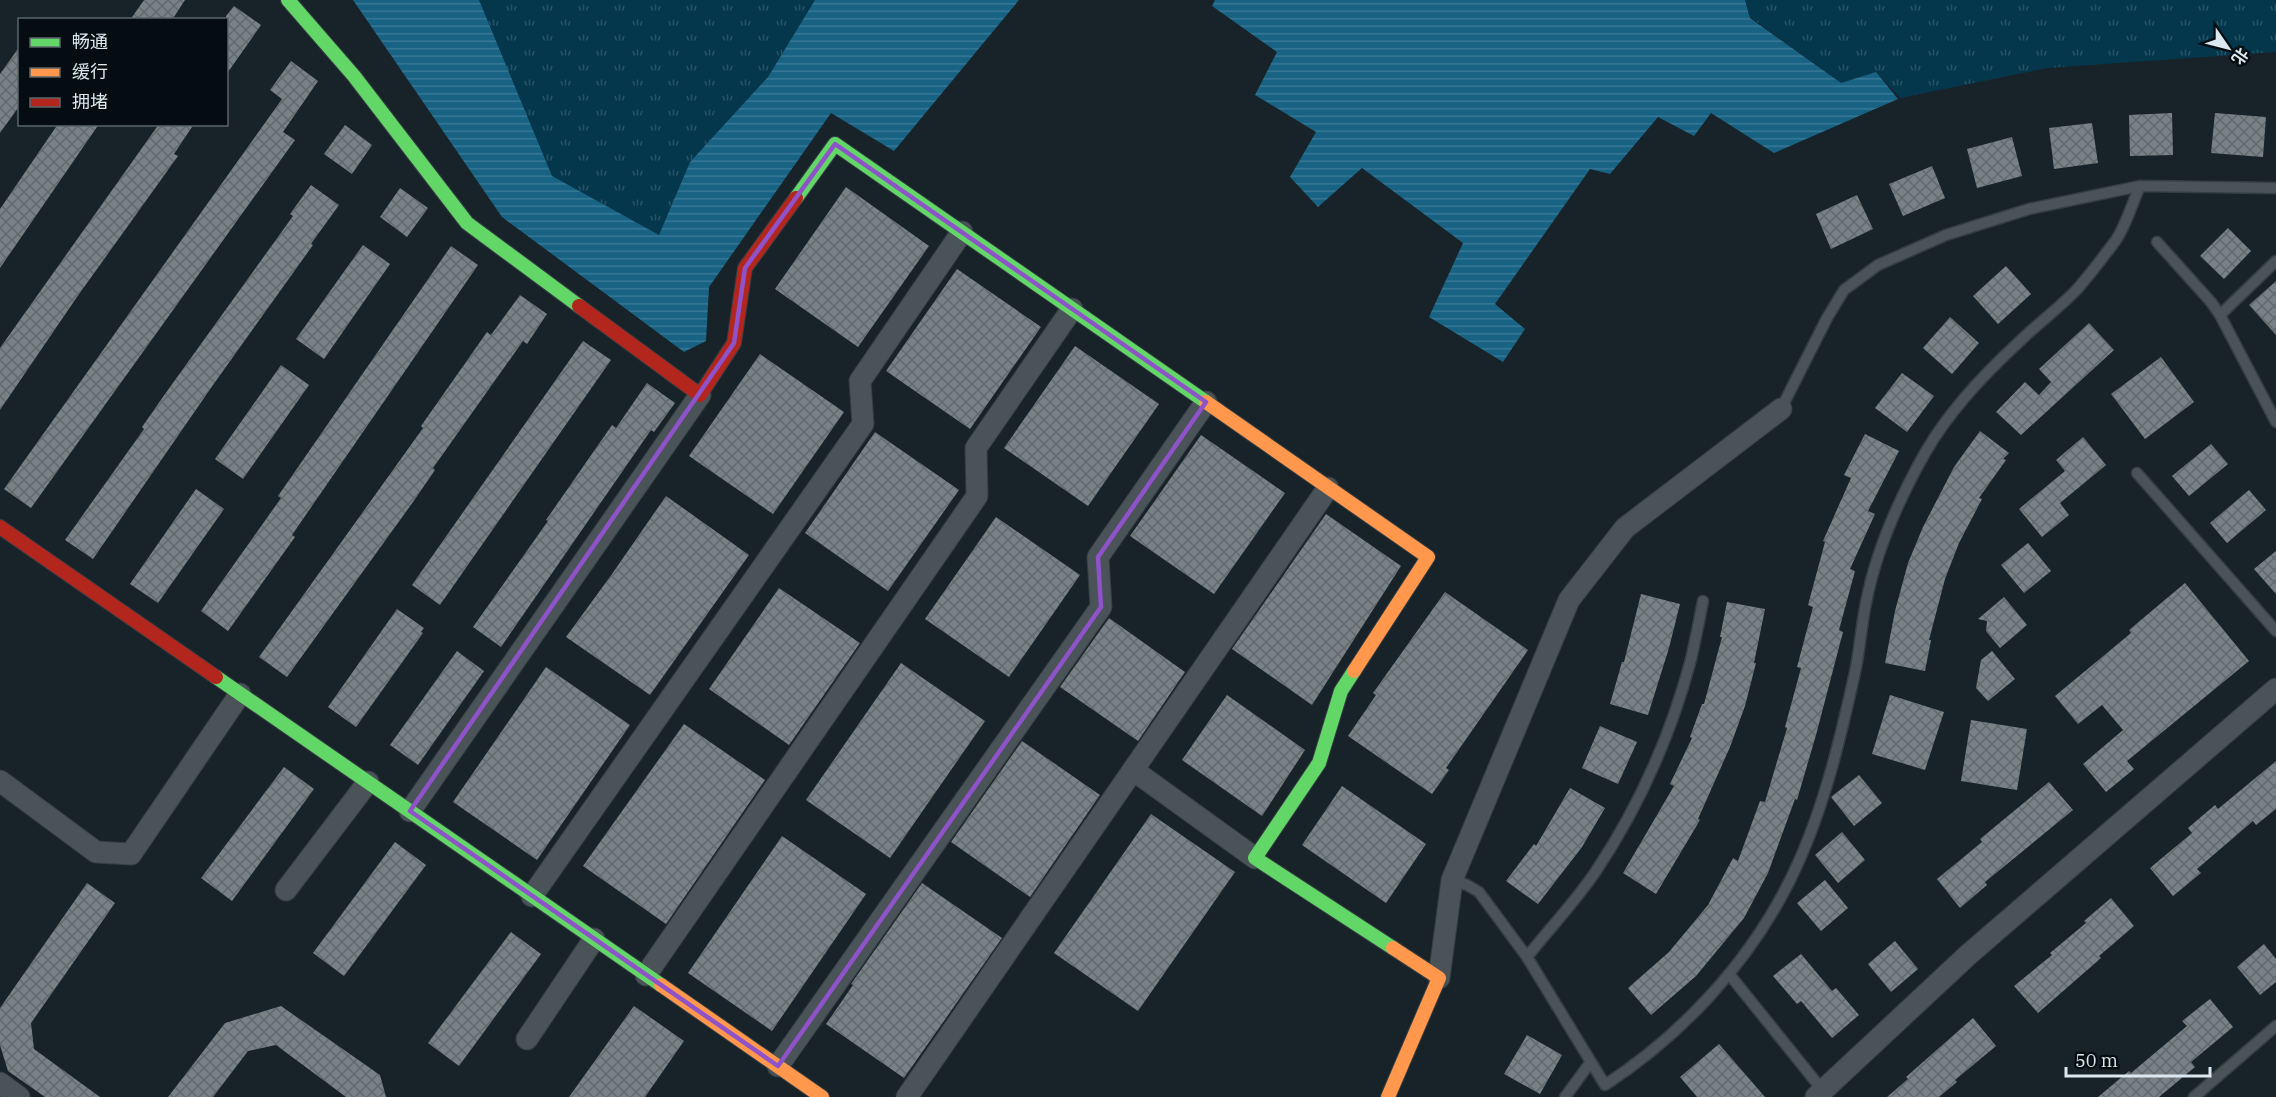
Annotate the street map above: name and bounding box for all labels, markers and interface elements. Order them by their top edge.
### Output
legend [18,18,228,126]
north arrow [2198,18,2258,78]
text: 畅通 [72,30,108,53]
text: 北 [2228,44,2253,69]
text: 缓行 [72,60,108,83]
text: 拥堵 [72,90,108,113]
scale bar [2066,1040,2210,1078]
text: 50 m [2075,1049,2118,1072]

